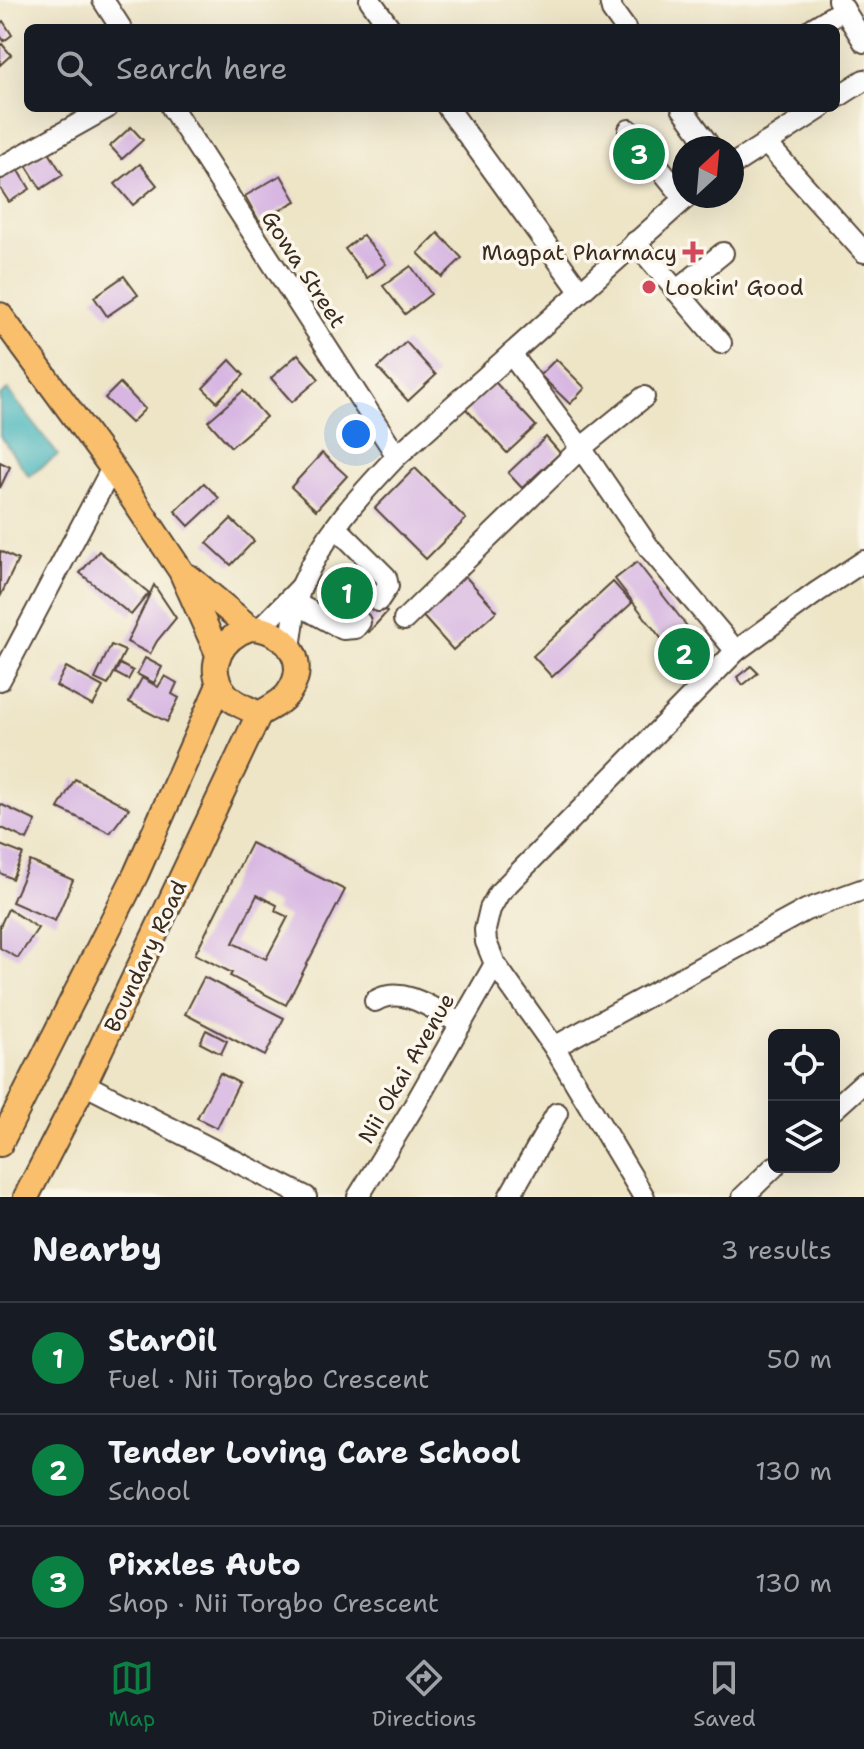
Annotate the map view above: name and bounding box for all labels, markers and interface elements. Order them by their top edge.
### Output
search box [24,24,840,112]
icon: search [52,46,96,90]
text: Search here [116,48,287,89]
pin: 3 [613,124,665,184]
north arrow [672,136,744,208]
street label: Gowa Street [255,205,352,334]
place label: Magpat Pharmacy [482,238,677,267]
marker: Magpat Pharmacy [684,243,702,261]
place label: Lookin' Good [665,273,804,302]
marker: Lookin' Good [640,278,658,296]
your location [336,414,376,454]
pin: 1 [321,563,373,623]
pin: 2 [658,624,710,684]
street label: Boundary Road [98,875,193,1037]
street label: Nii Okai Avenue [352,988,461,1149]
map controls [768,1029,840,1173]
button: locate [768,1029,840,1101]
button: layers [768,1101,840,1173]
text: Nearby [32,1226,162,1272]
text: 3 results [720,1232,832,1267]
text: StarOil [108,1320,217,1361]
text: 1 [52,1341,64,1376]
text: 50 m [767,1341,832,1376]
text: Fuel · Nii Torgbo Crescent [108,1361,429,1396]
text: Tender Loving Care School [108,1432,521,1473]
text: 2 [49,1453,67,1488]
text: 130 m [755,1453,832,1488]
text: School [108,1473,190,1508]
text: Pixxles Auto [108,1544,301,1585]
text: 3 [49,1565,67,1600]
text: 130 m [755,1565,832,1600]
text: Shop · Nii Torgbo Crescent [108,1585,439,1620]
tab: Map [108,1656,155,1733]
tab: Directions [372,1656,477,1733]
tab: Saved [693,1656,756,1733]

